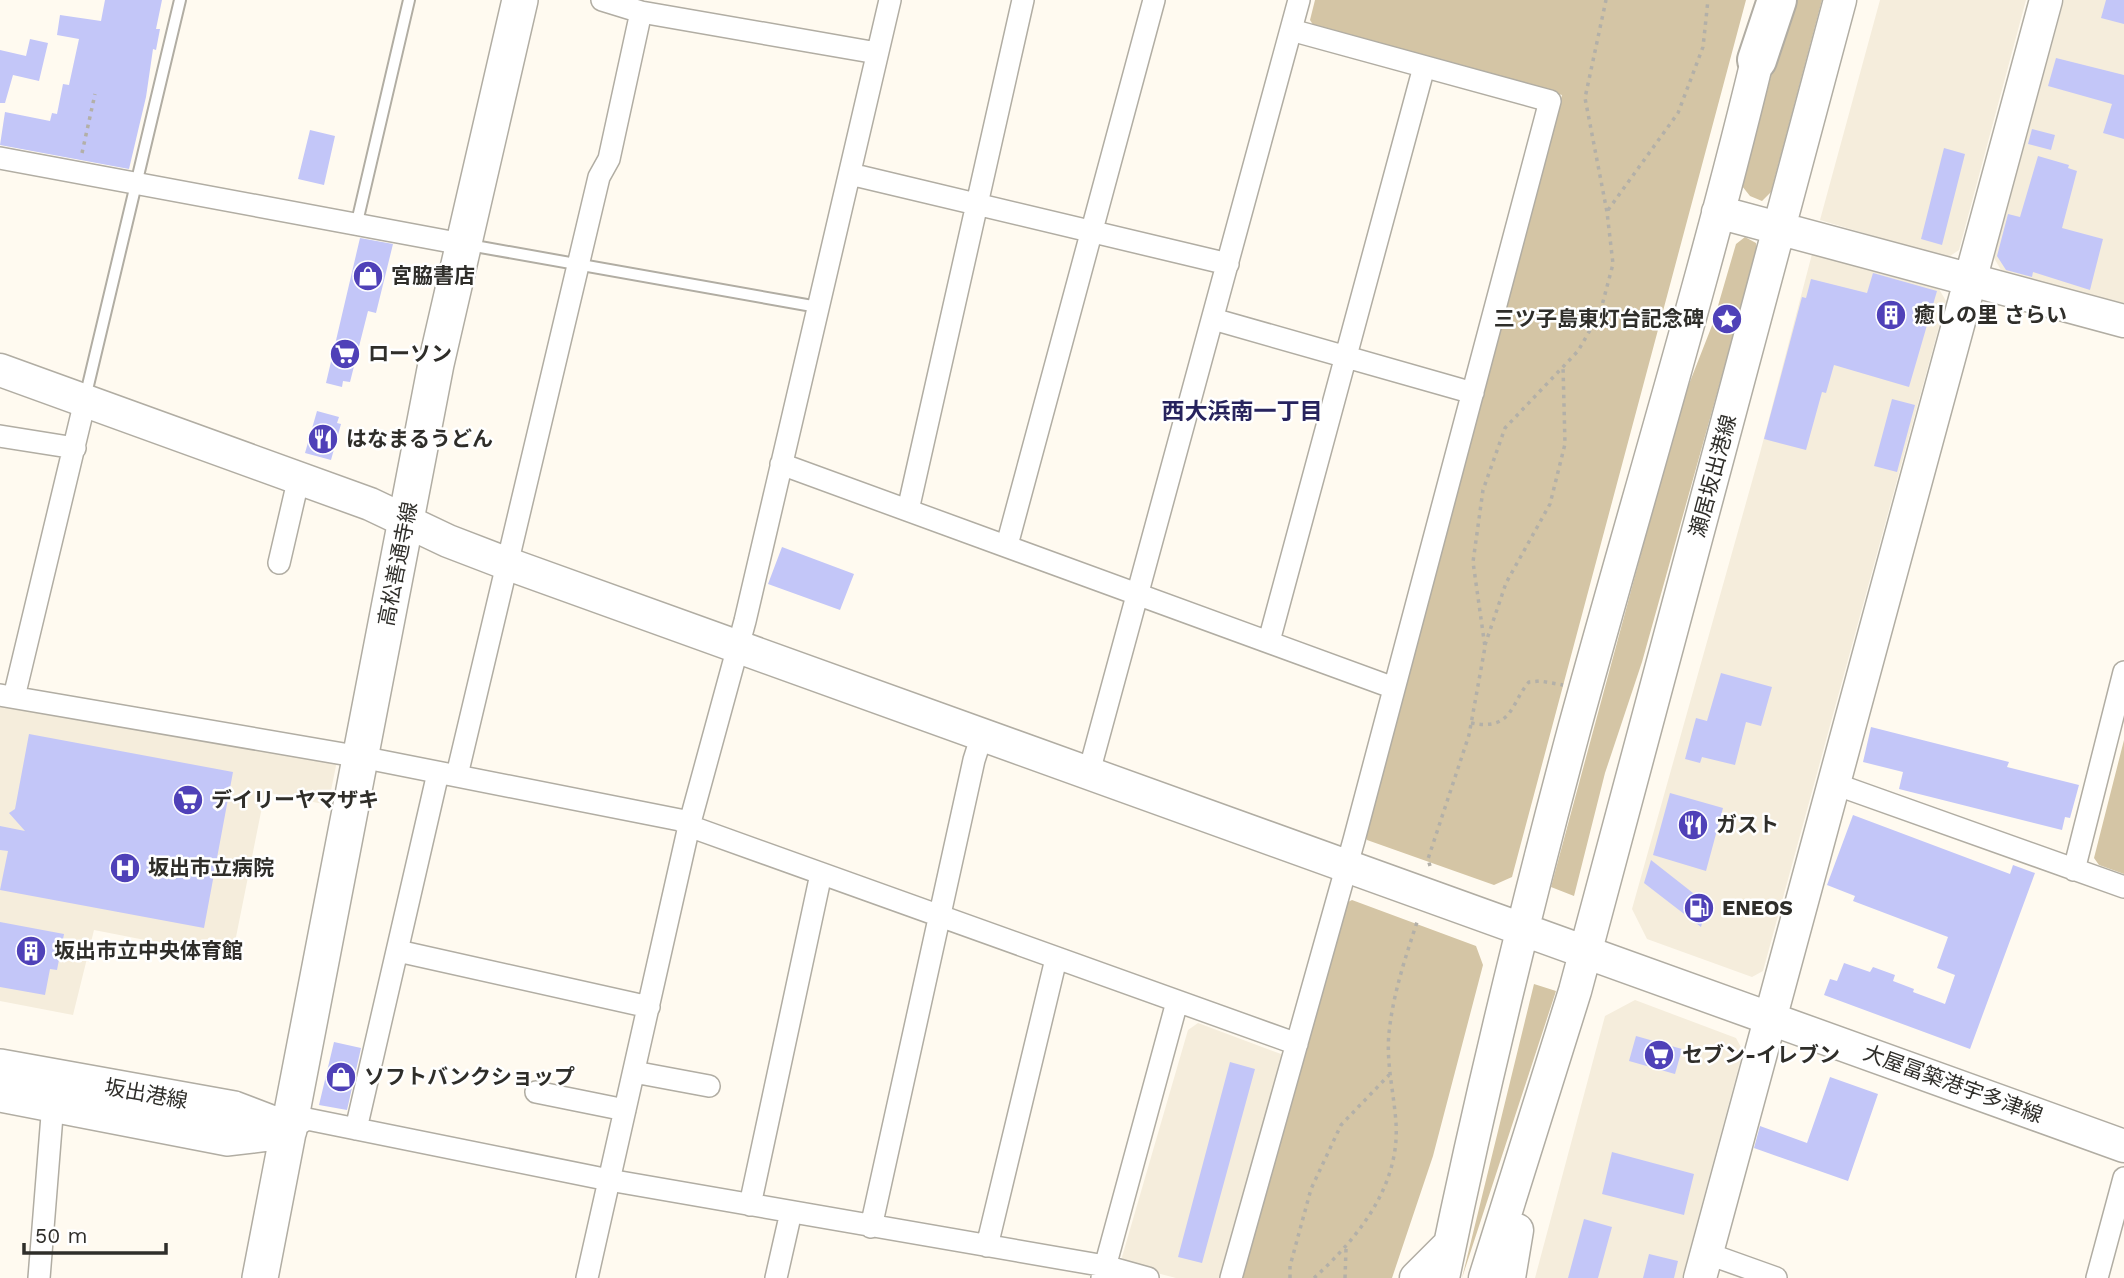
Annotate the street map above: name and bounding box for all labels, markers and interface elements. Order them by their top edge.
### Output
shop icon: 宮脇書店 [351,259,385,293]
place label: 宮脇書店 [391,263,475,288]
building icon: 癒しの里 さらい [1874,298,1908,332]
place icon: 三ツ子島東灯台記念碑 [1710,302,1744,336]
place label: 癒しの里 さらい [1914,302,2067,327]
place label: 三ツ子島東灯台記念碑 [1494,306,1704,331]
supermarket icon: ローソン [328,337,362,371]
place label: ローソン [368,341,452,366]
district label: 西大浜南一丁目 [1162,398,1323,425]
street label: 瀬居坂出港線 [1684,412,1741,540]
restaurant icon: はなまるうどん [306,422,340,456]
place label: はなまるうどん [346,426,493,451]
street label: 高松善通寺線 [373,500,422,628]
supermarket icon: デイリーヤマザキ [171,783,205,817]
place label: デイリーヤマザキ [211,787,379,812]
restaurant icon: ガスト [1676,808,1710,842]
place label: ガスト [1716,812,1779,837]
hospital icon: 坂出市立病院 [108,851,142,885]
place label: 坂出市立病院 [148,855,274,880]
fuel station icon: ENEOS [1682,891,1716,925]
place label: ENEOS [1722,895,1793,920]
building icon: 坂出市立中央体育館 [14,934,48,968]
place label: 坂出市立中央体育館 [54,938,243,963]
supermarket icon: セブン-イレブン [1642,1038,1676,1072]
street label: 大屋冨築港宇多津線 [1860,1039,2046,1128]
place label: セブン-イレブン [1682,1042,1840,1067]
shop icon: ソフトバンクショップ [324,1060,358,1094]
place label: ソフトバンクショップ [364,1064,575,1089]
street label: 坂出港線 [103,1074,190,1113]
scale bar [24,1212,166,1256]
text: 50 m [35,1223,87,1248]

